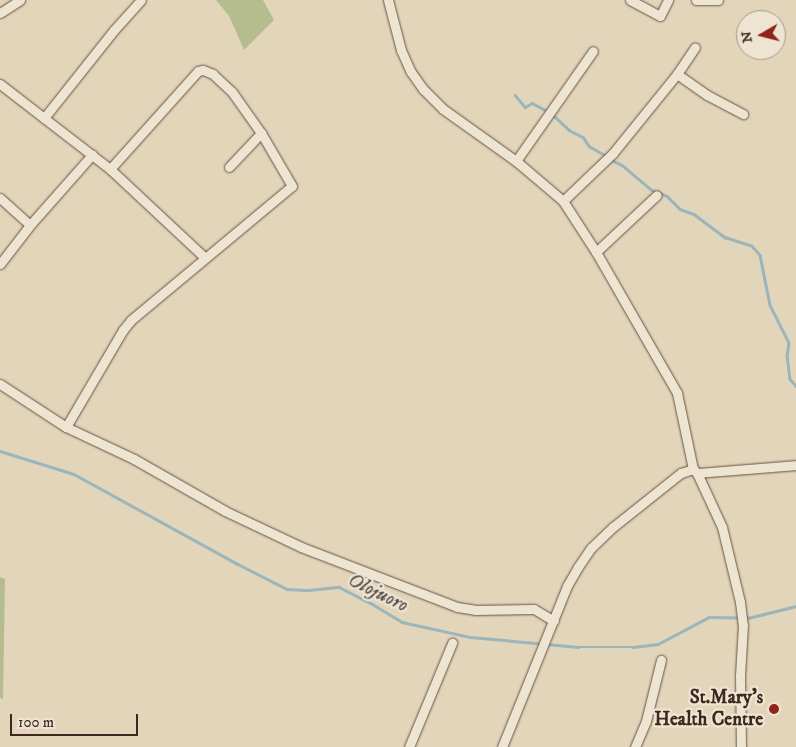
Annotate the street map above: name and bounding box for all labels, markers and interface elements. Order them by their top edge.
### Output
north arrow [736,10,786,60]
text: N [737,30,757,44]
water label: Olojuoro [344,568,412,618]
place label: St.Mary's Health Centre [654,687,763,731]
marker: St.Mary's Health Centre [767,702,781,716]
scale bar [12,704,140,736]
text: 100 m [18,713,54,732]

